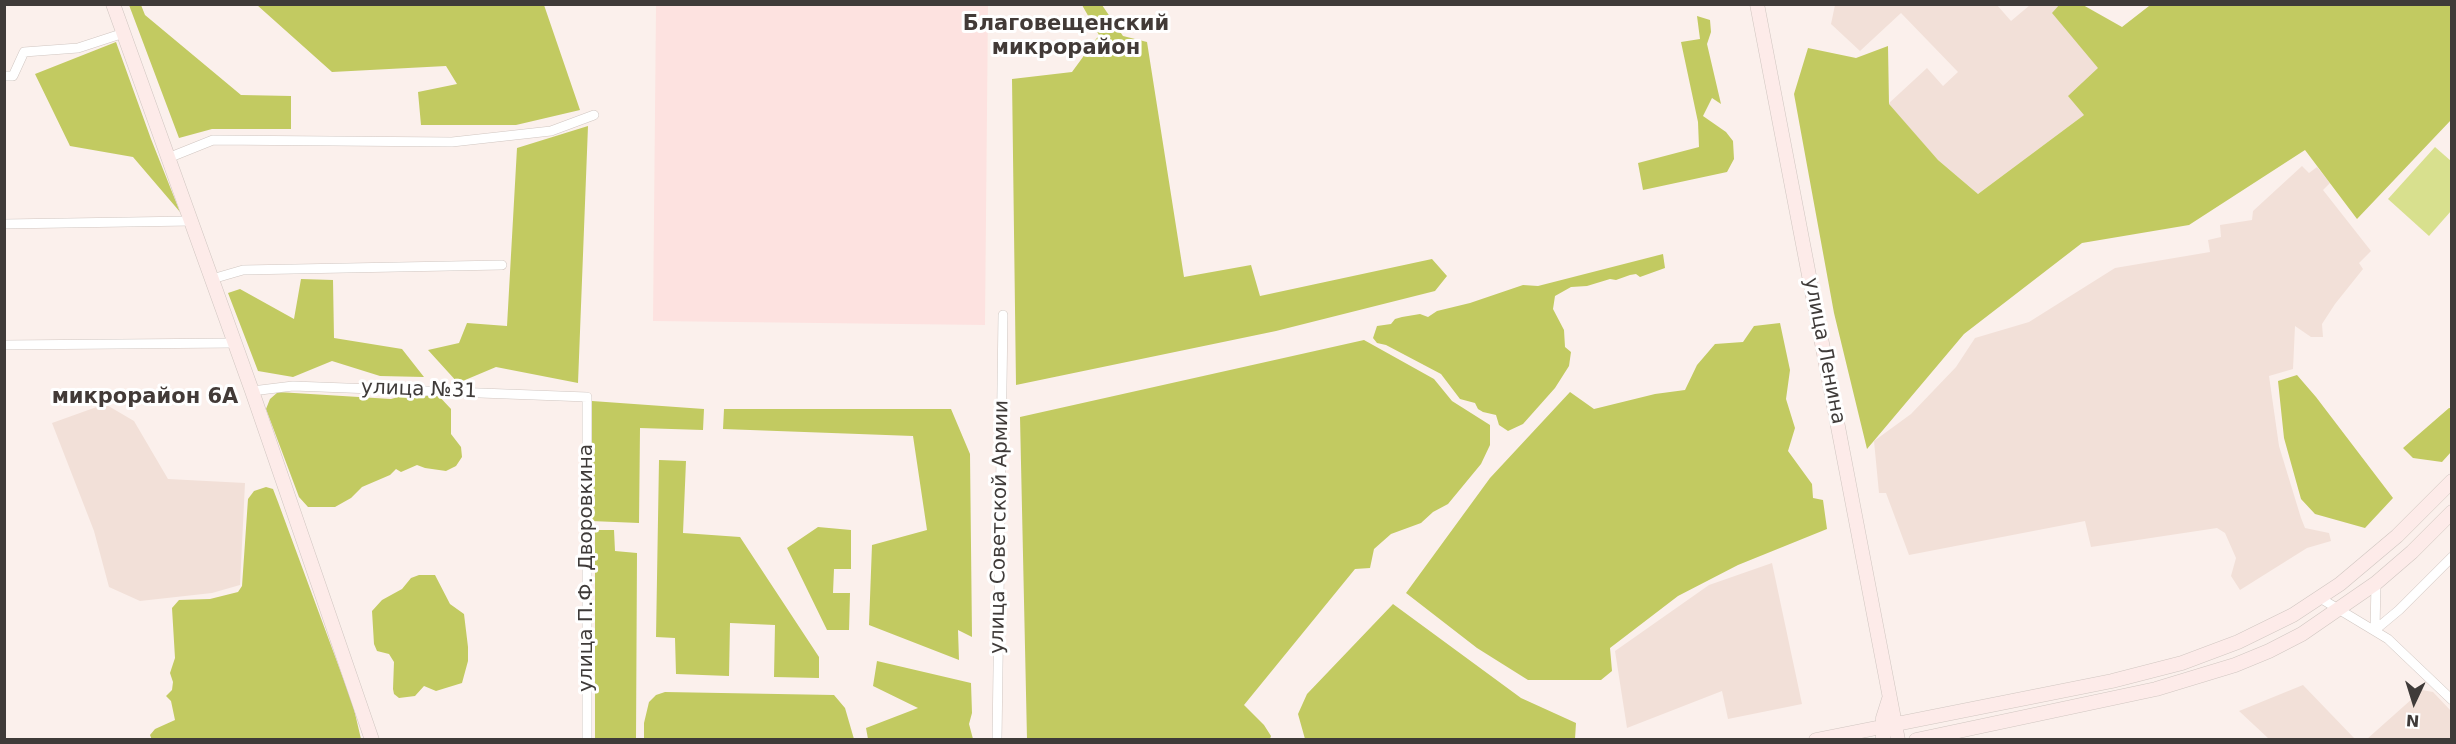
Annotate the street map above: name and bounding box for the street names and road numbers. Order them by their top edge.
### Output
street label: улица Ленина [1798,276,1850,426]
street label: улица №31 [361,376,477,404]
street label: улица Советской Армии [986,400,1014,654]
street label: улица П.Ф. Дворовкина [575,444,599,692]

